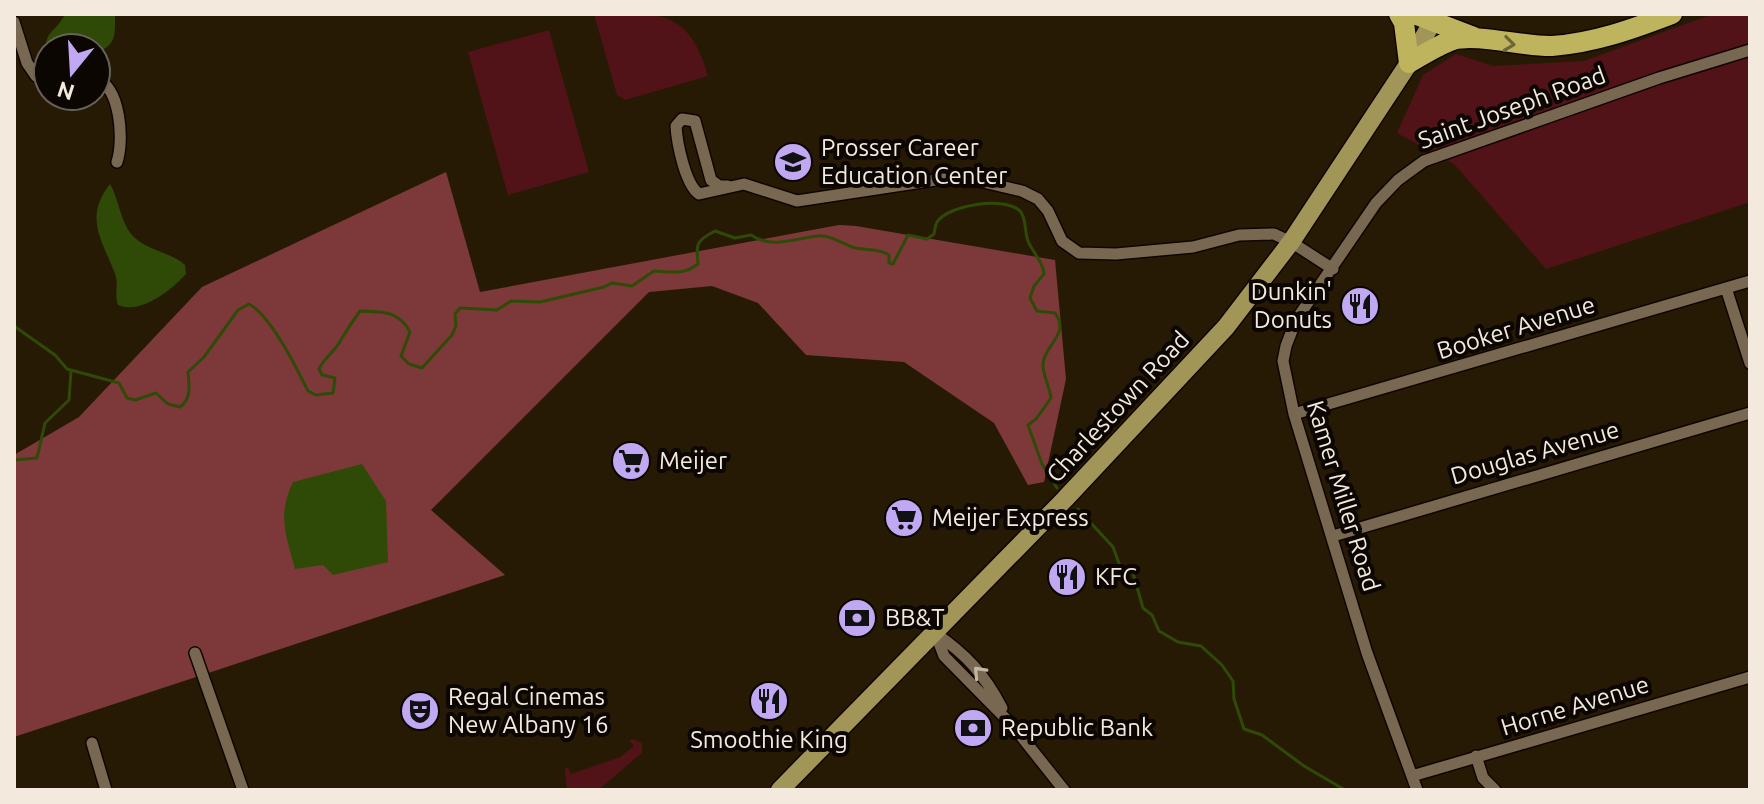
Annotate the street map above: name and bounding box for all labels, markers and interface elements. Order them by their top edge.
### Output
north arrow [32,32,112,112]
one-way arrow [1503,35,1516,52]
street label: Saint Joseph Road [1414,61,1609,154]
text: N [54,77,77,106]
place label: Prosser Career Education Center [821,134,1007,189]
school or university icon: Prosser Career Education Center [772,141,814,183]
place label: Dunkin' Donuts [1251,278,1332,333]
restaurant icon: Dunkin' Donuts [1339,285,1381,327]
street label: Booker Avenue [1434,291,1598,364]
street label: Charlestown Road [1041,326,1194,488]
street label: Kamer Miller Road [1302,397,1385,594]
street label: Douglas Avenue [1448,416,1622,489]
supermarket icon: Meijer [610,440,652,482]
place label: Meijer [659,447,727,474]
supermarket icon: Meijer Express [883,497,925,539]
place label: Meijer Express [932,504,1089,531]
restaurant icon: KFC [1046,556,1088,598]
place label: KFC [1095,563,1137,590]
bank icon: BB&T [836,597,878,639]
place label: BB&T [885,604,945,631]
one-way arrow [974,667,989,681]
street label: Horne Avenue [1498,670,1652,741]
restaurant icon: Smoothie King [748,680,790,722]
place label: Regal Cinemas New Albany 16 [448,683,608,738]
theatre icon: Regal Cinemas New Albany 16 [399,690,441,732]
bank icon: Republic Bank [952,707,994,749]
place label: Republic Bank [1001,714,1153,741]
place label: Smoothie King [690,726,848,753]

